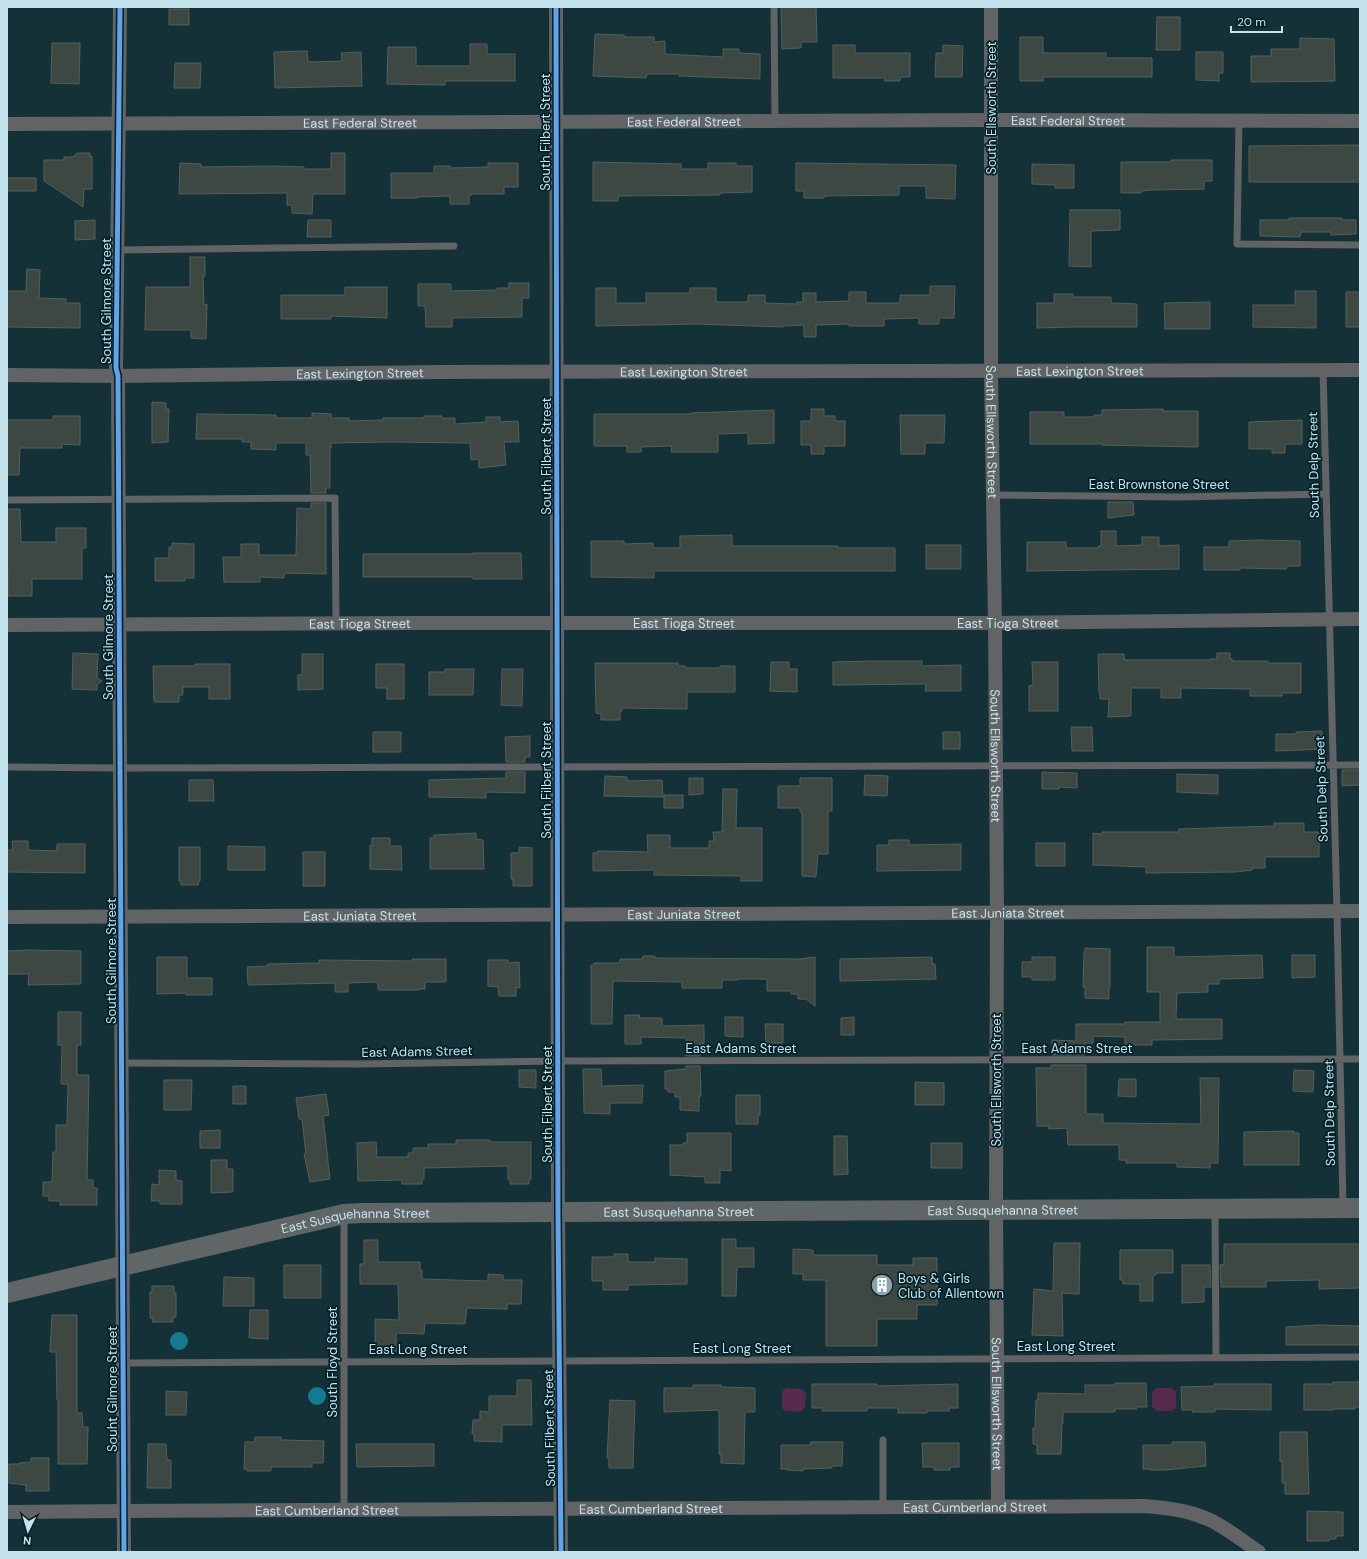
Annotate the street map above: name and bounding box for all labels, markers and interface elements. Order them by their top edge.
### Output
scale bar [1231,8,1282,34]
text: 20 m [1237,14,1266,30]
street label: South Ellsworth Street [983,41,1000,175]
street label: South Filbert Street [537,73,554,191]
street label: East Federal Street [1011,112,1125,129]
street label: East Federal Street [627,113,741,130]
street label: East Federal Street [303,114,417,132]
street label: South Gilmore Street [98,238,115,364]
street label: East Lexington Street [1016,362,1144,380]
street label: East Lexington Street [620,363,748,381]
street label: East Lexington Street [296,364,424,383]
street label: South Ellsworth Street [982,365,1001,499]
street label: South Filbert Street [538,397,555,515]
street label: South Delp Street [1304,412,1323,518]
street label: East Brownstone Street [1089,476,1229,493]
street label: South Gilmore Street [100,574,117,700]
street label: East Tioga Street [957,614,1059,632]
street label: East Tioga Street [309,615,411,633]
street label: East Tioga Street [633,615,735,632]
street label: South Ellsworth Street [986,689,1004,823]
street label: South Filbert Street [538,721,555,839]
street label: South Delp Street [1311,736,1332,842]
street label: South Gilmore Street [103,898,120,1024]
street label: East Juniata Street [951,904,1065,922]
street label: East Juniata Street [627,906,741,923]
street label: East Juniata Street [303,907,417,925]
street label: South Ellsworth Street [988,1013,1005,1147]
street label: East Adams Street [685,1040,797,1057]
street label: East Adams Street [1021,1040,1133,1057]
street label: East Adams Street [361,1042,473,1061]
street label: South Filbert Street [539,1045,556,1163]
street label: South Delp Street [1320,1060,1339,1166]
street label: East Susquehanna Street [927,1201,1078,1219]
street label: East Susquehanna Street [603,1203,754,1221]
street label: East Susquehanna Street [279,1205,430,1237]
place label: Boys & Girls Club of Allentown [898,1270,1004,1302]
building icon: Boys & Girls Club of Allentown [869,1272,895,1298]
street label: South Floyd Street [324,1307,341,1417]
street label: Souht Gilmore Street [104,1326,121,1452]
street label: South Ellsworth Street [988,1337,1006,1471]
street label: East Long Street [1017,1338,1115,1355]
street label: East Long Street [693,1340,791,1357]
street label: East Long Street [369,1341,467,1358]
street label: South Filbert Street [540,1369,559,1487]
street label: East Cumberland Street [903,1498,1047,1516]
street label: East Cumberland Street [579,1500,723,1518]
street label: East Cumberland Street [255,1502,399,1519]
north arrow [8,1511,48,1551]
text: N [23,1534,32,1548]

